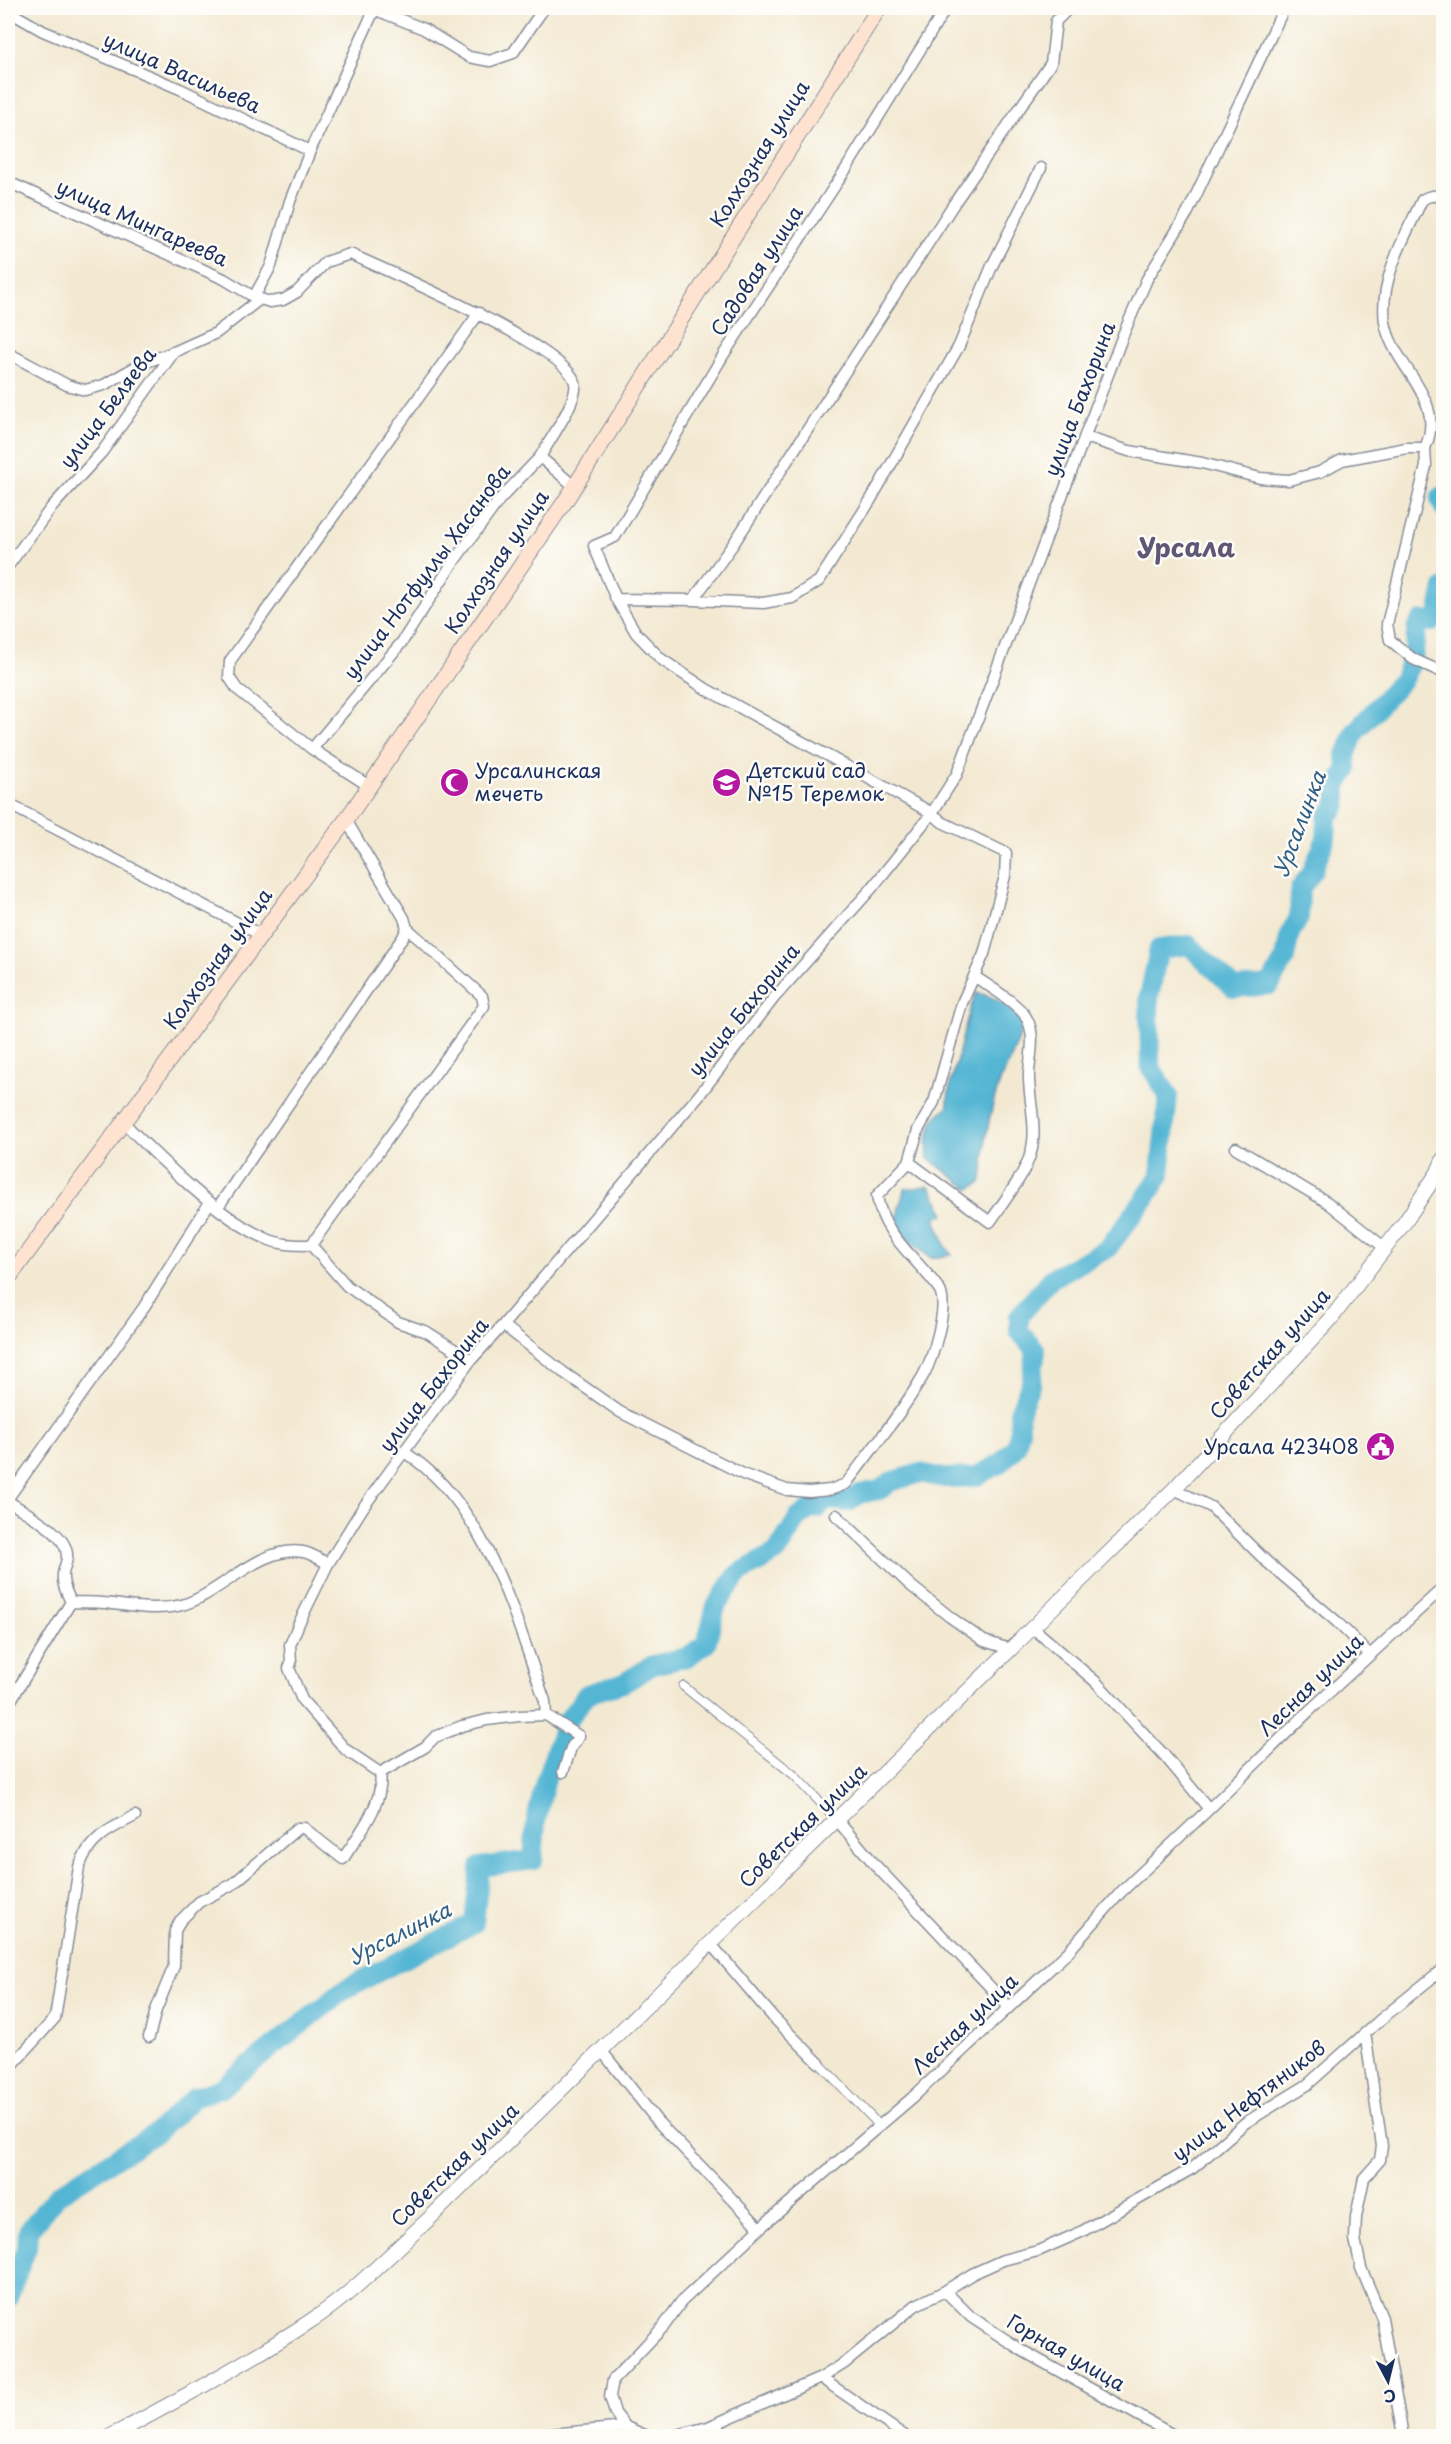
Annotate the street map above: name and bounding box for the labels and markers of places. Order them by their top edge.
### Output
place label: Урсалинская мечеть [475,755,601,808]
place label: Детский сад №15 Теремок [746,755,884,808]
mosque icon: Урсалинская мечеть [438,766,470,798]
school or university icon: Детский сад №15 Теремок [710,766,742,798]
place label: Урсала 423408 [1204,1431,1359,1461]
public building icon: Урсала 423408 [1364,1431,1396,1463]

